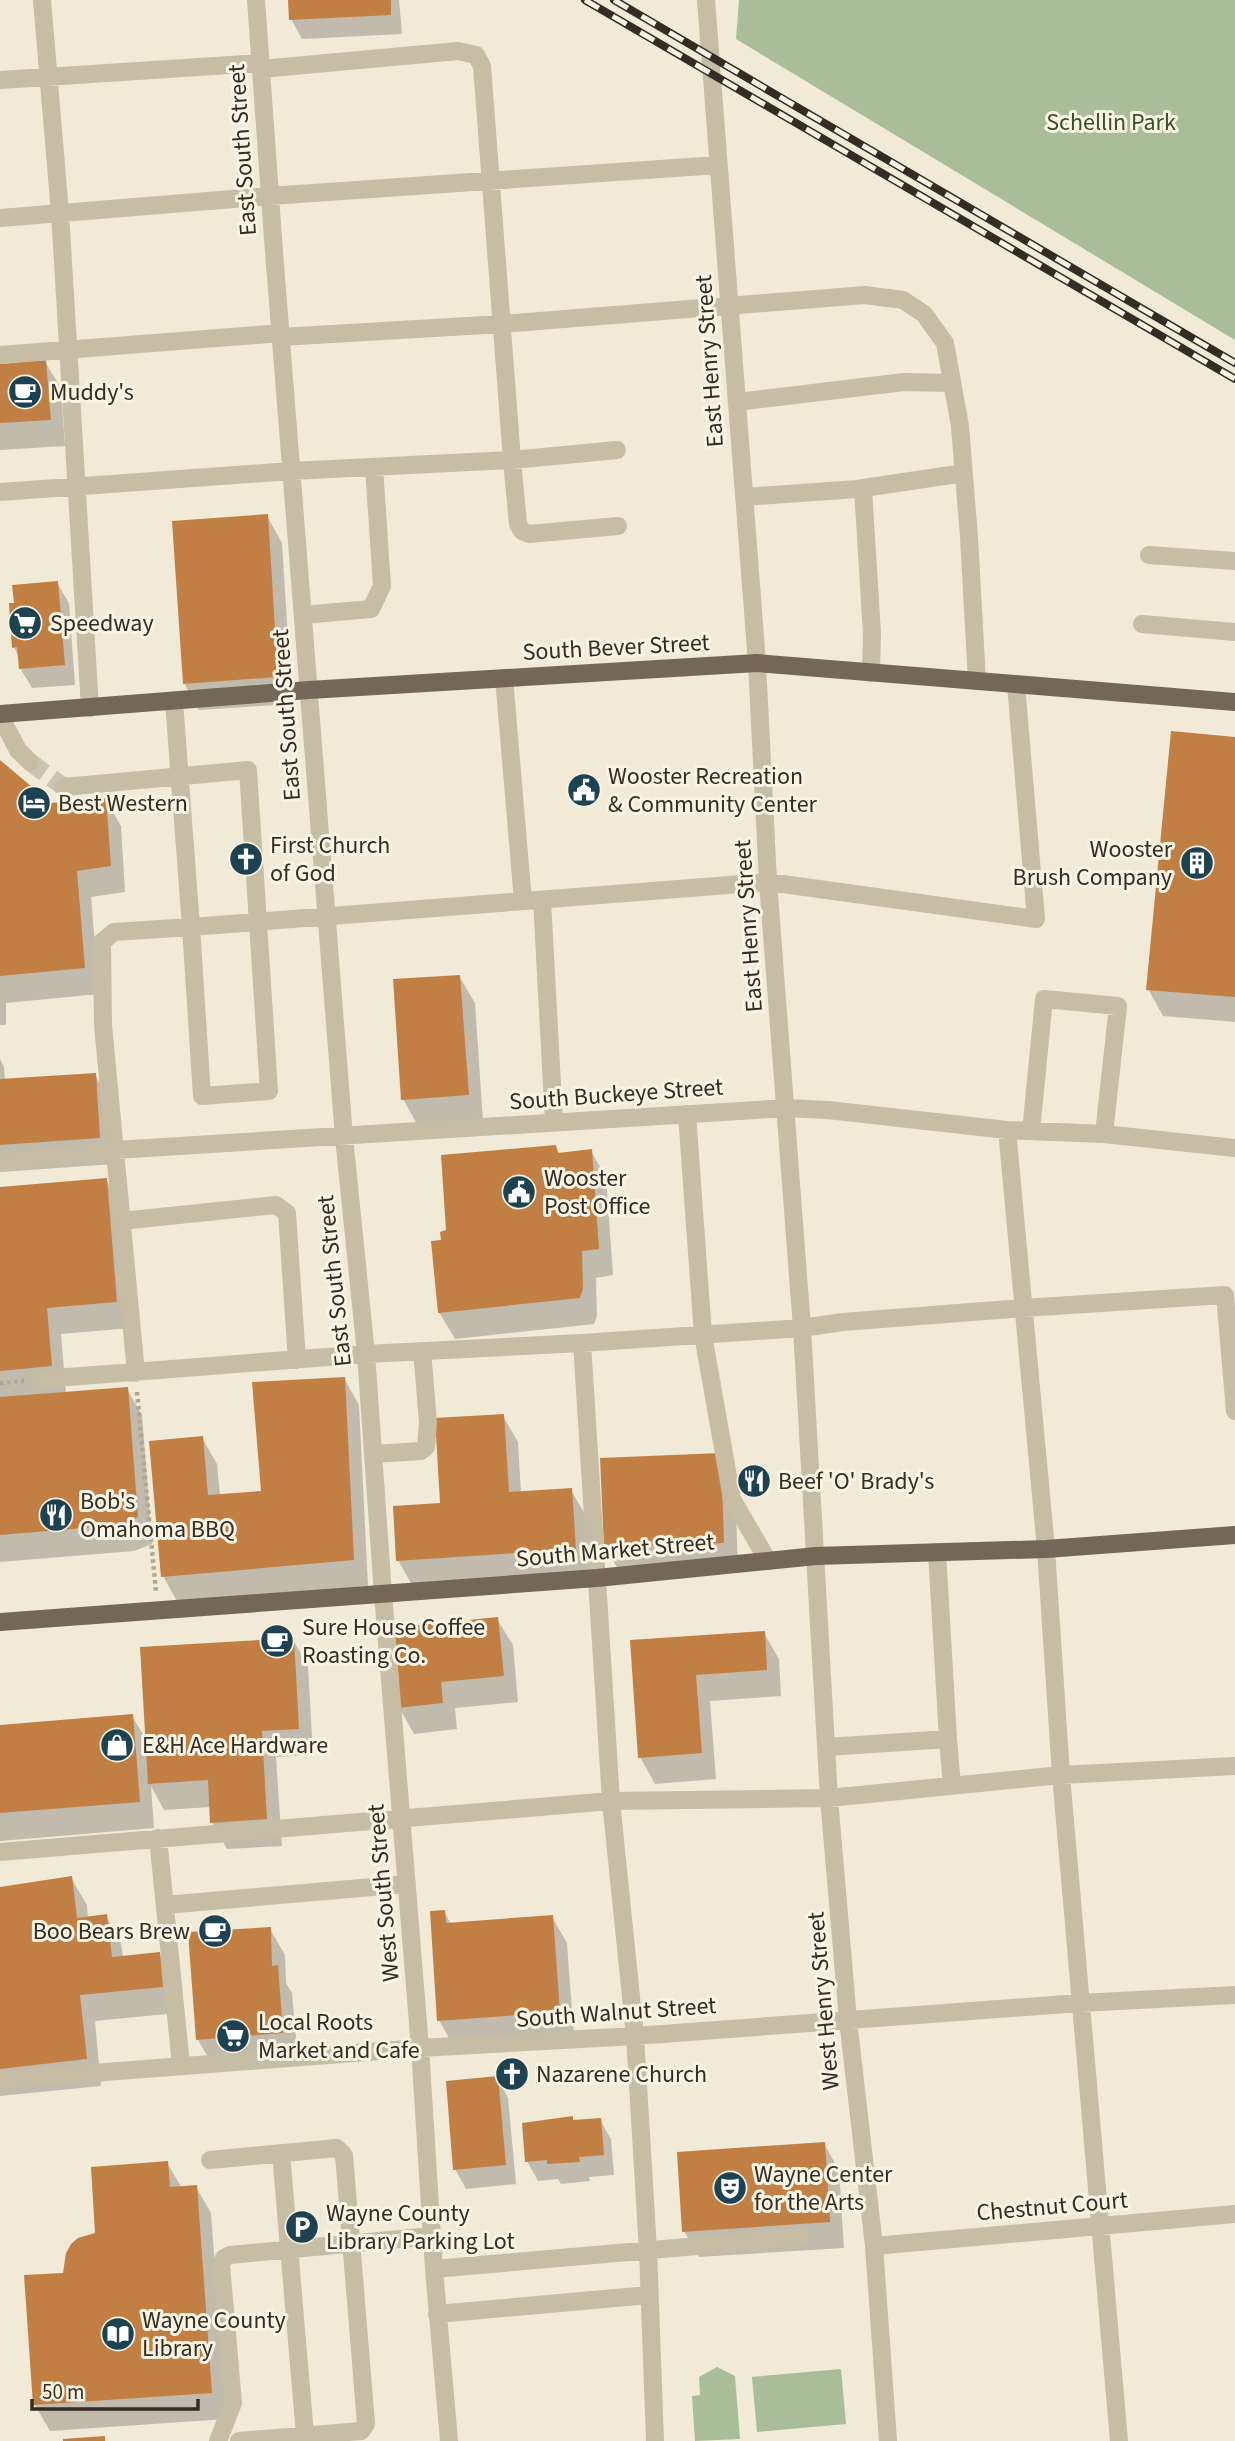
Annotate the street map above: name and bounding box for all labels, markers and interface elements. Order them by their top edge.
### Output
street label: East South Street [219,63,266,237]
park label: Schellin Park [1046,105,1176,140]
street label: East Henry Street [686,273,733,448]
cafe icon: Muddy's [6,373,44,411]
place label: Muddy's [50,375,134,410]
supermarket icon: Speedway [6,604,44,642]
place label: Speedway [50,606,154,641]
street label: South Bever Street [522,625,710,670]
street label: East South Street [263,628,310,802]
place label: Wooster Recreation & Community Center [608,759,818,822]
public building icon: Wooster Recreation & Community Center [565,771,603,809]
hotel icon: Best Western [15,784,53,822]
place label: Best Western [58,786,188,821]
place label: First Church of God [270,828,390,891]
place label: Wooster Brush Company [1013,832,1173,895]
street label: East Henry Street [725,838,772,1013]
church icon: First Church of God [227,840,265,878]
building icon: Wooster Brush Company [1178,844,1216,882]
street label: South Buckeye Street [508,1070,724,1119]
place label: Wooster Post Office [544,1161,650,1224]
public building icon: Wooster Post Office [500,1173,538,1211]
street label: East South Street [308,1193,361,1368]
restaurant icon: Beef 'O' Brady's [735,1462,773,1500]
place label: Beef 'O' Brady's [778,1464,934,1499]
place label: Bob's Omahoma BBQ [80,1484,235,1547]
restaurant icon: Bob's Omahoma BBQ [37,1496,75,1534]
street label: South Market Street [514,1524,716,1577]
place label: Sure House Coffee Roasting Co. [302,1610,485,1673]
cafe icon: Sure House Coffee Roasting Co. [258,1622,296,1660]
shop icon: E&H Ace Hardware [98,1726,136,1764]
place label: E&H Ace Hardware [142,1728,328,1763]
street label: West South Street [358,1803,409,1983]
street label: West Henry Street [798,1910,849,2092]
cafe icon: Boo Bears Brew [196,1912,234,1950]
place label: Boo Bears Brew [33,1914,190,1949]
street label: South Walnut Street [515,1988,717,2037]
place label: Local Roots Market and Cafe [258,2005,420,2068]
supermarket icon: Local Roots Market and Cafe [214,2017,252,2055]
church icon: Nazarene Church [493,2055,531,2093]
place label: Nazarene Church [536,2057,707,2092]
place label: Wayne Center for the Arts [754,2157,893,2220]
theatre icon: Wayne Center for the Arts [711,2169,749,2207]
street label: Chestnut Court [975,2182,1129,2231]
place label: Wayne County Library Parking Lot [326,2196,515,2259]
parking icon: Wayne County Library Parking Lot [283,2208,321,2246]
place label: Wayne County Library [142,2303,286,2366]
library icon: Wayne County Library [99,2315,137,2353]
scale bar [32,2368,198,2412]
text: 50 m [42,2377,84,2407]

